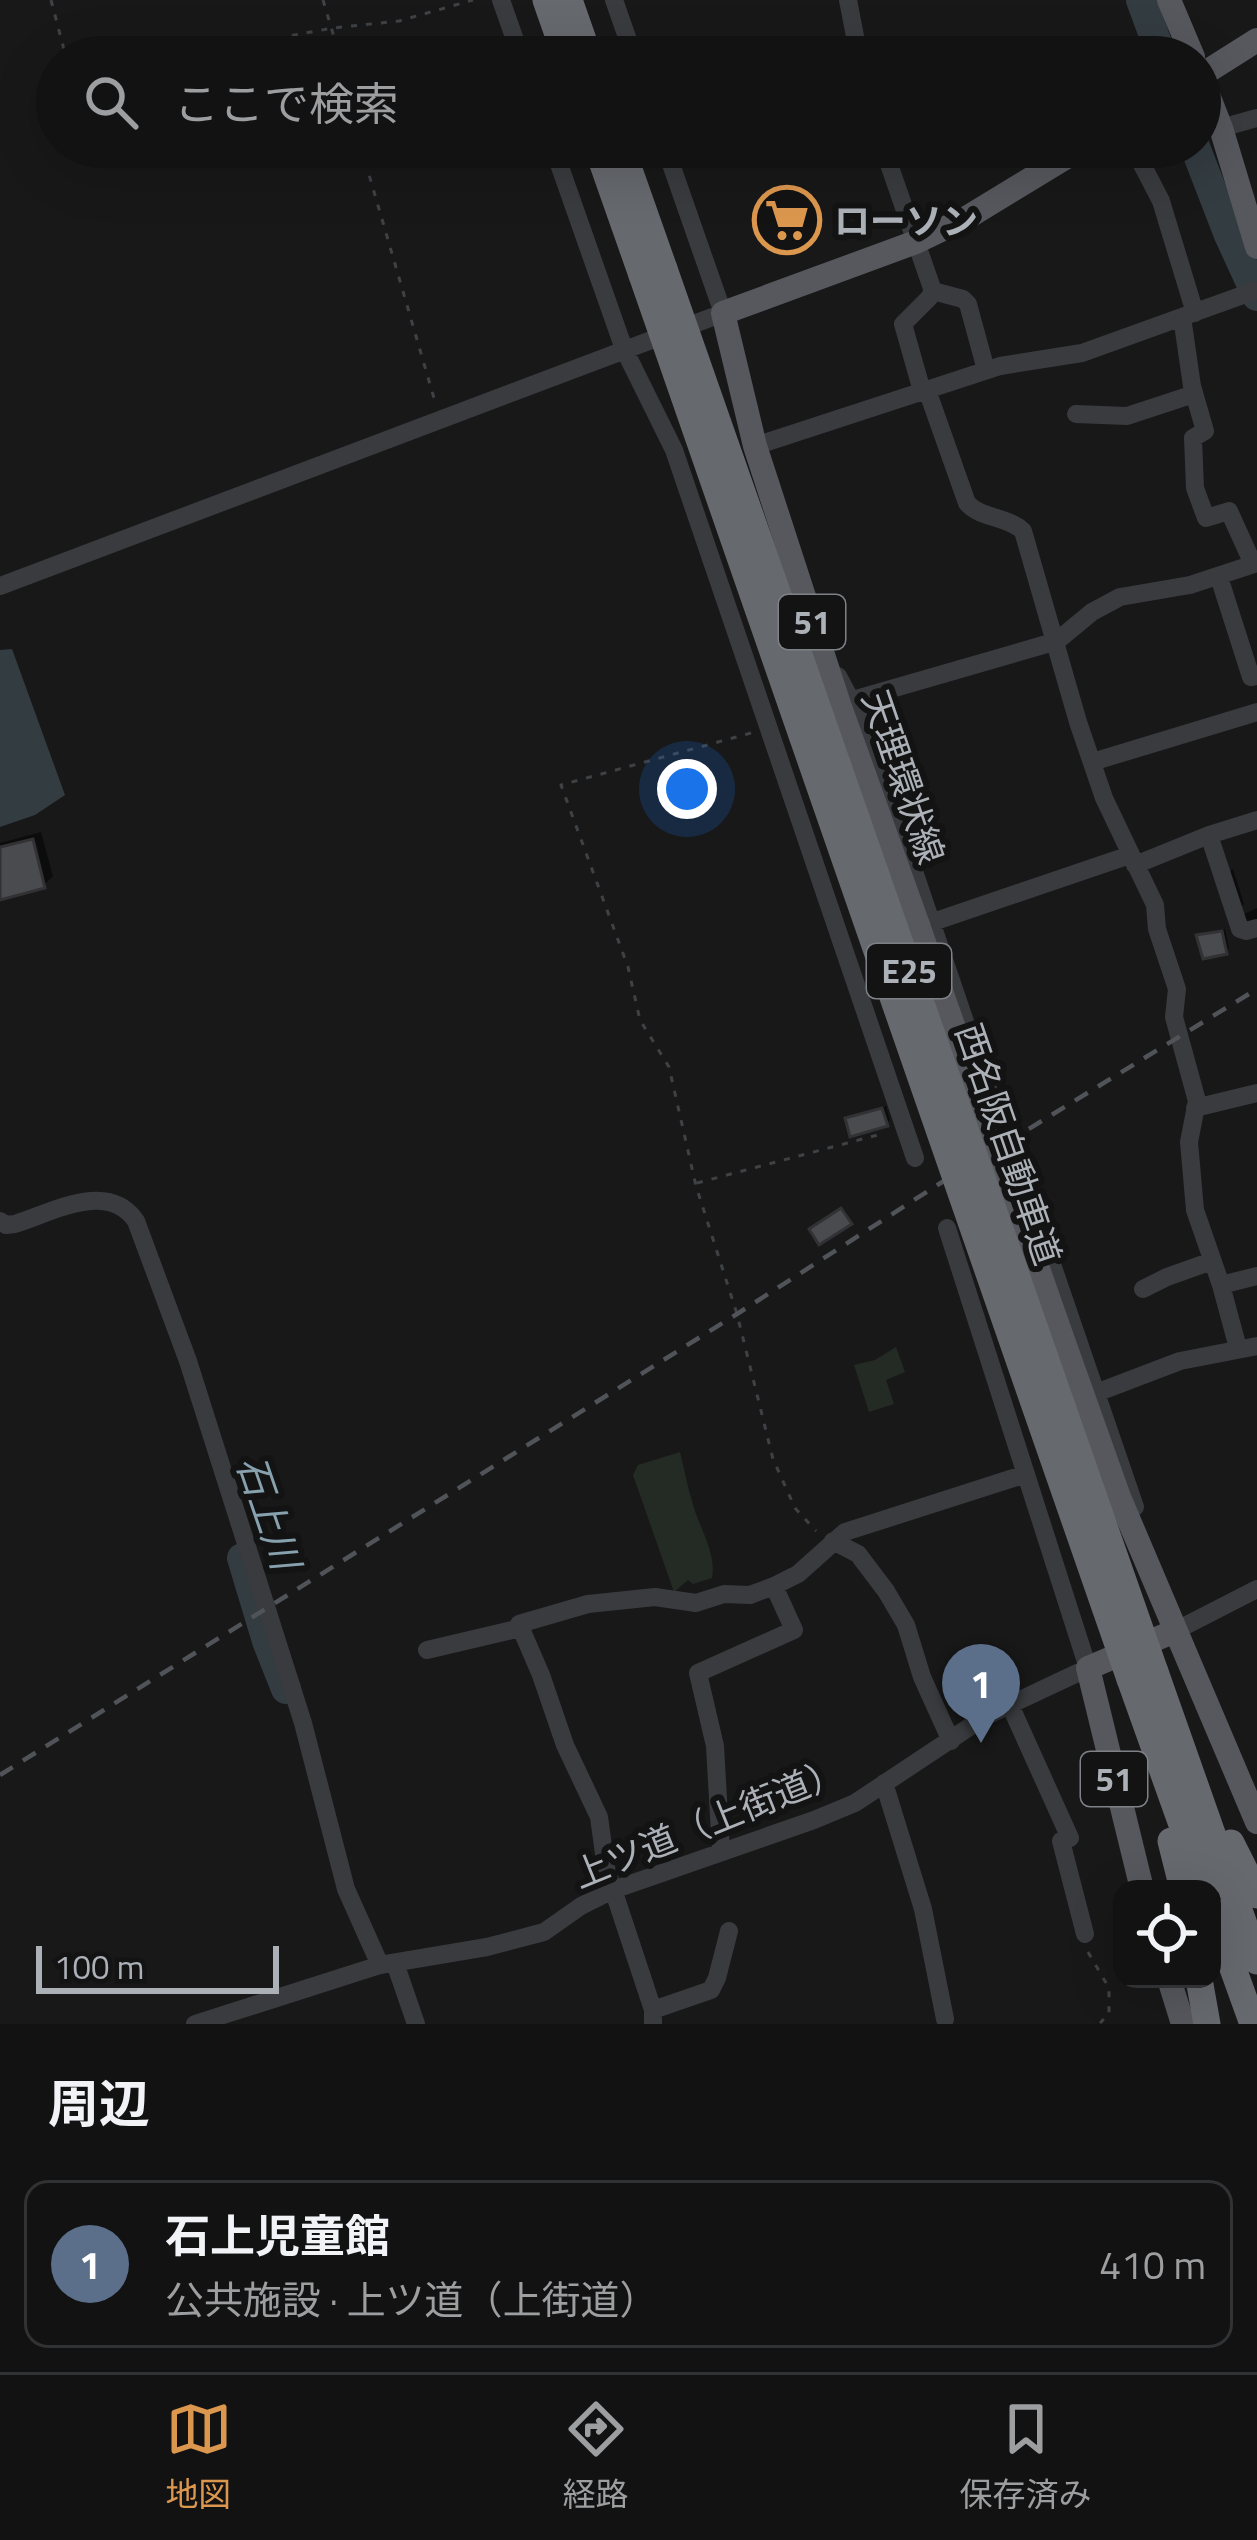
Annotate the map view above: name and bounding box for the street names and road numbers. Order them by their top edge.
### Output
road number: 51 [779,595,845,649]
street label: 天理環状線 [849,683,959,871]
road number: E25 [867,944,951,998]
street label: 西名阪自動車道 [942,1016,1076,1272]
street label: 上ツ道（上街道） [564,1743,852,1901]
road number: 51 [1081,1752,1147,1806]

